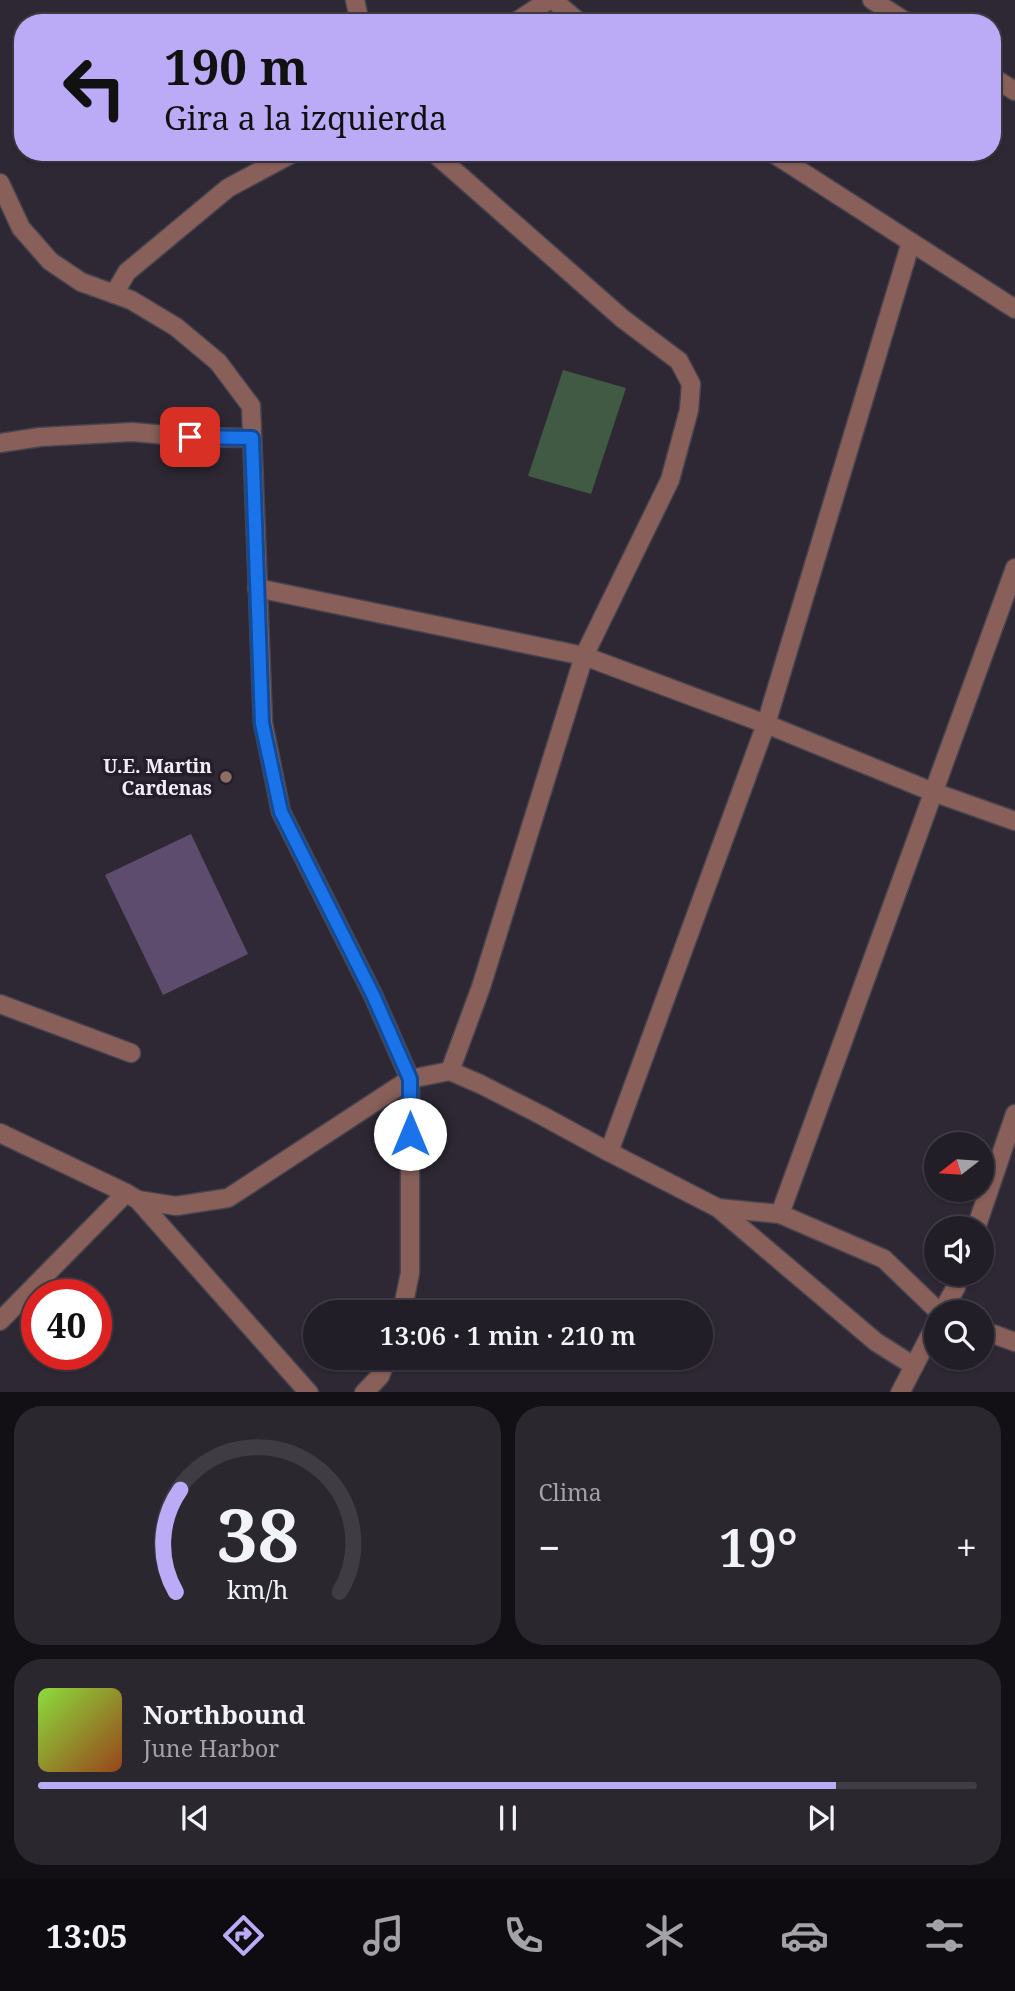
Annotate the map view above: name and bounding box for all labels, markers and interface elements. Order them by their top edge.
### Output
text: 190 m [164,33,308,99]
icon: left [49,42,140,133]
text: Gira a la izquierda [164,96,447,139]
pin [160,407,220,467]
icon: arrive [171,418,209,456]
place label: U.E. Martin Cardenas [103,753,212,801]
marker: U.E. Martin Cardenas [218,769,234,785]
position arrow [373,1097,447,1171]
north arrow [924,1132,994,1202]
map controls [924,1132,994,1370]
button: sound [924,1216,994,1286]
speed limit sign: 40 [21,1279,112,1370]
button: search [924,1300,994,1370]
text: 13:06 · 1 min · 210 m [380,1317,636,1353]
text: Clima [539,1476,602,1508]
text: 38 [216,1484,298,1583]
text: 19° [718,1511,798,1582]
text: − [539,1521,561,1573]
text: + [956,1521,977,1573]
text: km/h [227,1571,288,1605]
text: Northbound [143,1696,305,1732]
text: June Harbor [143,1732,279,1764]
icon: previous [176,1799,214,1837]
icon: pause [489,1799,527,1837]
icon: next [802,1799,840,1837]
icon: directions [219,1911,268,1960]
icon: music [359,1911,408,1960]
icon: phone [499,1911,548,1960]
icon: climate [640,1911,689,1960]
icon: car [780,1911,829,1960]
icon: filters [920,1911,969,1960]
text: 13:05 [46,1914,128,1957]

